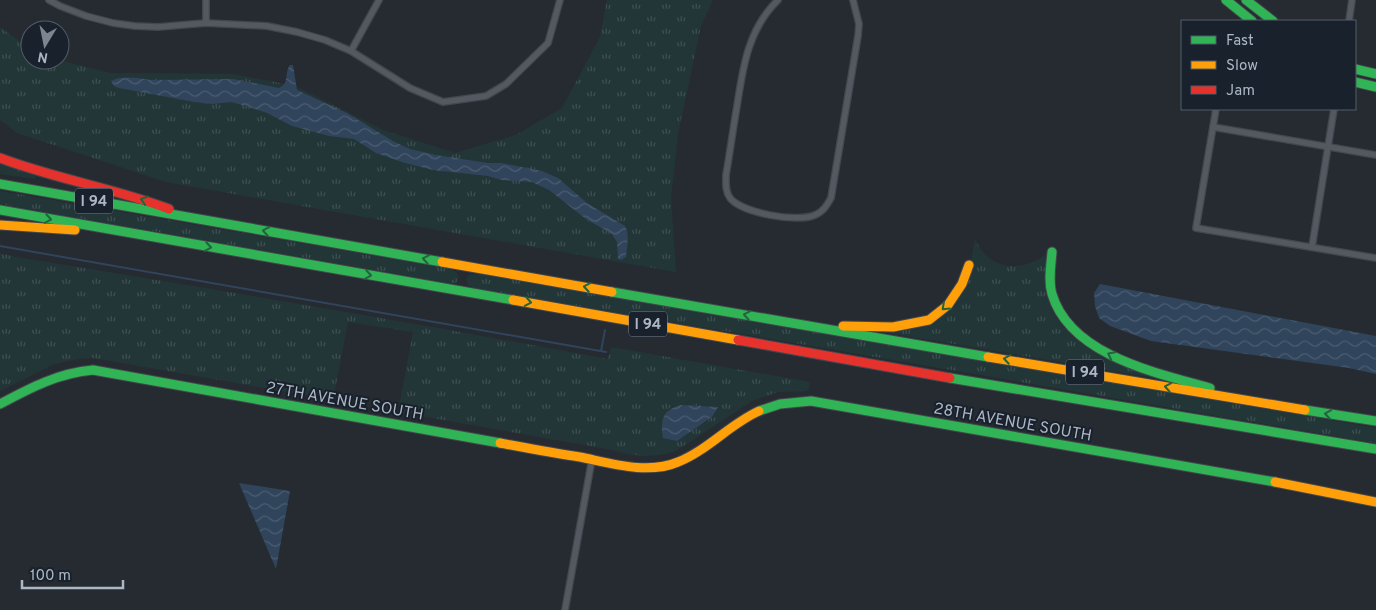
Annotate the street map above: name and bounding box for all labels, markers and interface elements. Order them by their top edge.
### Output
north arrow [20,20,70,70]
legend [1181,20,1356,110]
text: Fast [1226,32,1254,51]
text: N [37,47,49,66]
text: Slow [1226,57,1258,76]
text: Jam [1226,82,1255,101]
road number: I 94 [75,188,113,214]
one-way arrow [140,195,148,205]
one-way arrow [44,213,52,223]
one-way arrow [262,226,271,236]
one-way arrow [204,241,212,251]
one-way arrow [422,254,431,264]
one-way arrow [364,269,373,279]
one-way arrow [582,283,591,293]
one-way arrow [524,297,533,307]
one-way arrow [941,301,950,310]
one-way arrow [742,311,751,321]
road number: I 94 [629,312,667,336]
one-way arrow [1108,351,1117,361]
one-way arrow [1003,355,1012,365]
road number: I 94 [1066,360,1104,384]
street label: 27TH AVENUE SOUTH [264,378,425,426]
one-way arrow [1163,382,1172,392]
street label: 28TH AVENUE SOUTH [932,399,1093,447]
one-way arrow [1323,409,1332,419]
scale bar [22,558,124,590]
text: 100 m [30,567,71,586]

